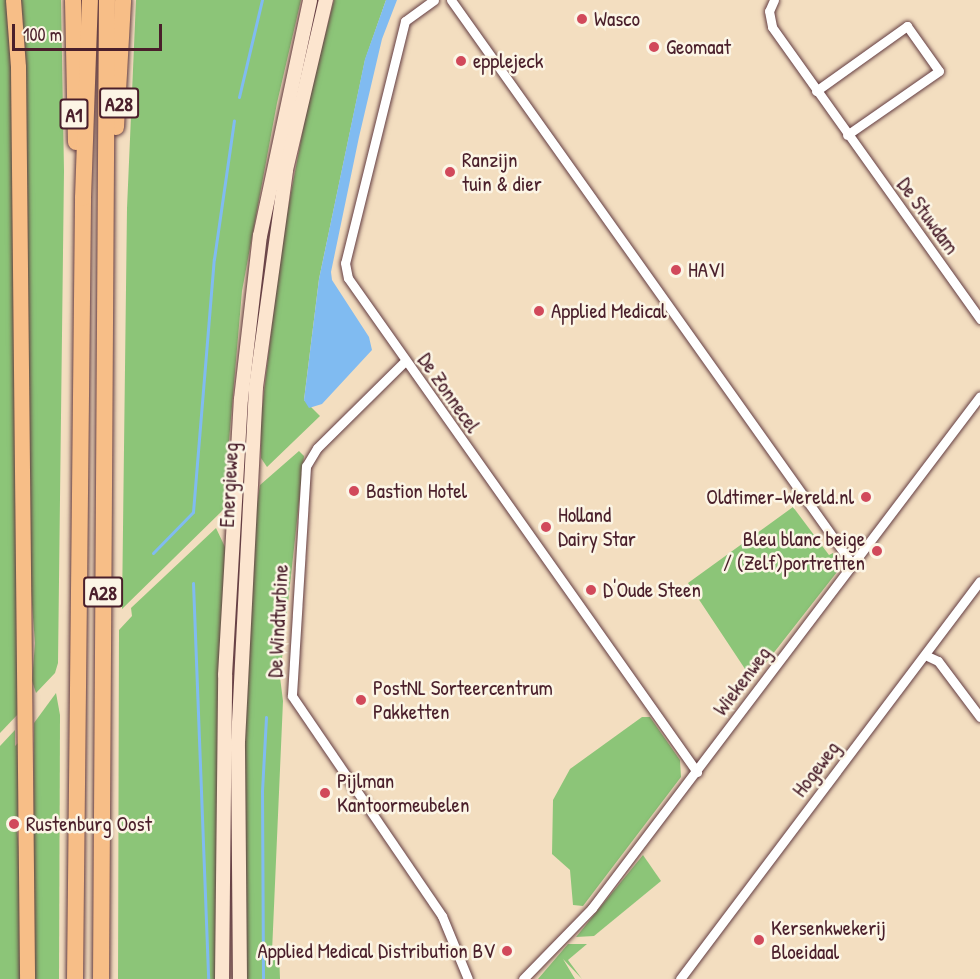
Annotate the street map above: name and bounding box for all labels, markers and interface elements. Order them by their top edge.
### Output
place label: Wasco [594,6,640,32]
scale bar [15,12,165,50]
marker: Wasco [575,12,589,26]
text: 100 m [23,22,62,47]
place label: Geomaat [666,34,731,60]
marker: Geomaat [647,40,661,54]
place label: epplejeck [473,48,543,74]
marker: epplejeck [454,54,468,68]
road number: A28 [98,86,140,120]
road number: A1 [59,97,89,131]
place label: Ranzijn tuin & dier [462,147,542,197]
marker: Ranzijn tuin & dier [443,165,457,179]
street label: De Stuwdam [892,173,964,259]
place label: HAVI [688,257,725,283]
marker: HAVI [669,263,683,277]
place label: Applied Medical [551,298,667,324]
marker: Applied Medical [532,304,546,318]
street label: De Zonnecel [412,348,486,438]
street label: Energieweg [214,442,244,528]
place label: Bastion Hotel [366,478,467,504]
marker: Bastion Hotel [347,484,361,498]
place label: Oldtimer-Wereld.nl [706,484,854,510]
marker: Oldtimer-Wereld.nl [859,490,873,504]
place label: Holland Dairy Star [558,502,636,552]
marker: Holland Dairy Star [539,520,553,534]
place label: Bleu blanc beige / (Zelf)portretten [723,526,865,576]
marker: Bleu blanc beige / (Zelf)portretten [870,544,884,558]
street label: De Windturbine [262,564,294,678]
road number: A28 [82,575,124,609]
place label: D'Oude Steen [603,577,701,603]
marker: D'Oude Steen [584,583,598,597]
street label: Wiekenweg [708,641,776,721]
place label: PostNL Sorteercentrum Pakketten [373,675,553,725]
marker: PostNL Sorteercentrum Pakketten [354,693,368,707]
street label: Hogeweg [787,736,845,802]
place label: Pijlman Kantoormeubelen [337,768,469,818]
marker: Pijlman Kantoormeubelen [318,786,332,800]
place label: Rustenburg Oost [26,811,152,837]
marker: Rustenburg Oost [7,817,21,831]
place label: Kersenkwekerij Bloeidaal [771,915,886,965]
marker: Kersenkwekerij Bloeidaal [752,933,766,947]
place label: Applied Medical Distribution BV [258,938,495,964]
marker: Applied Medical Distribution BV [500,944,514,958]

